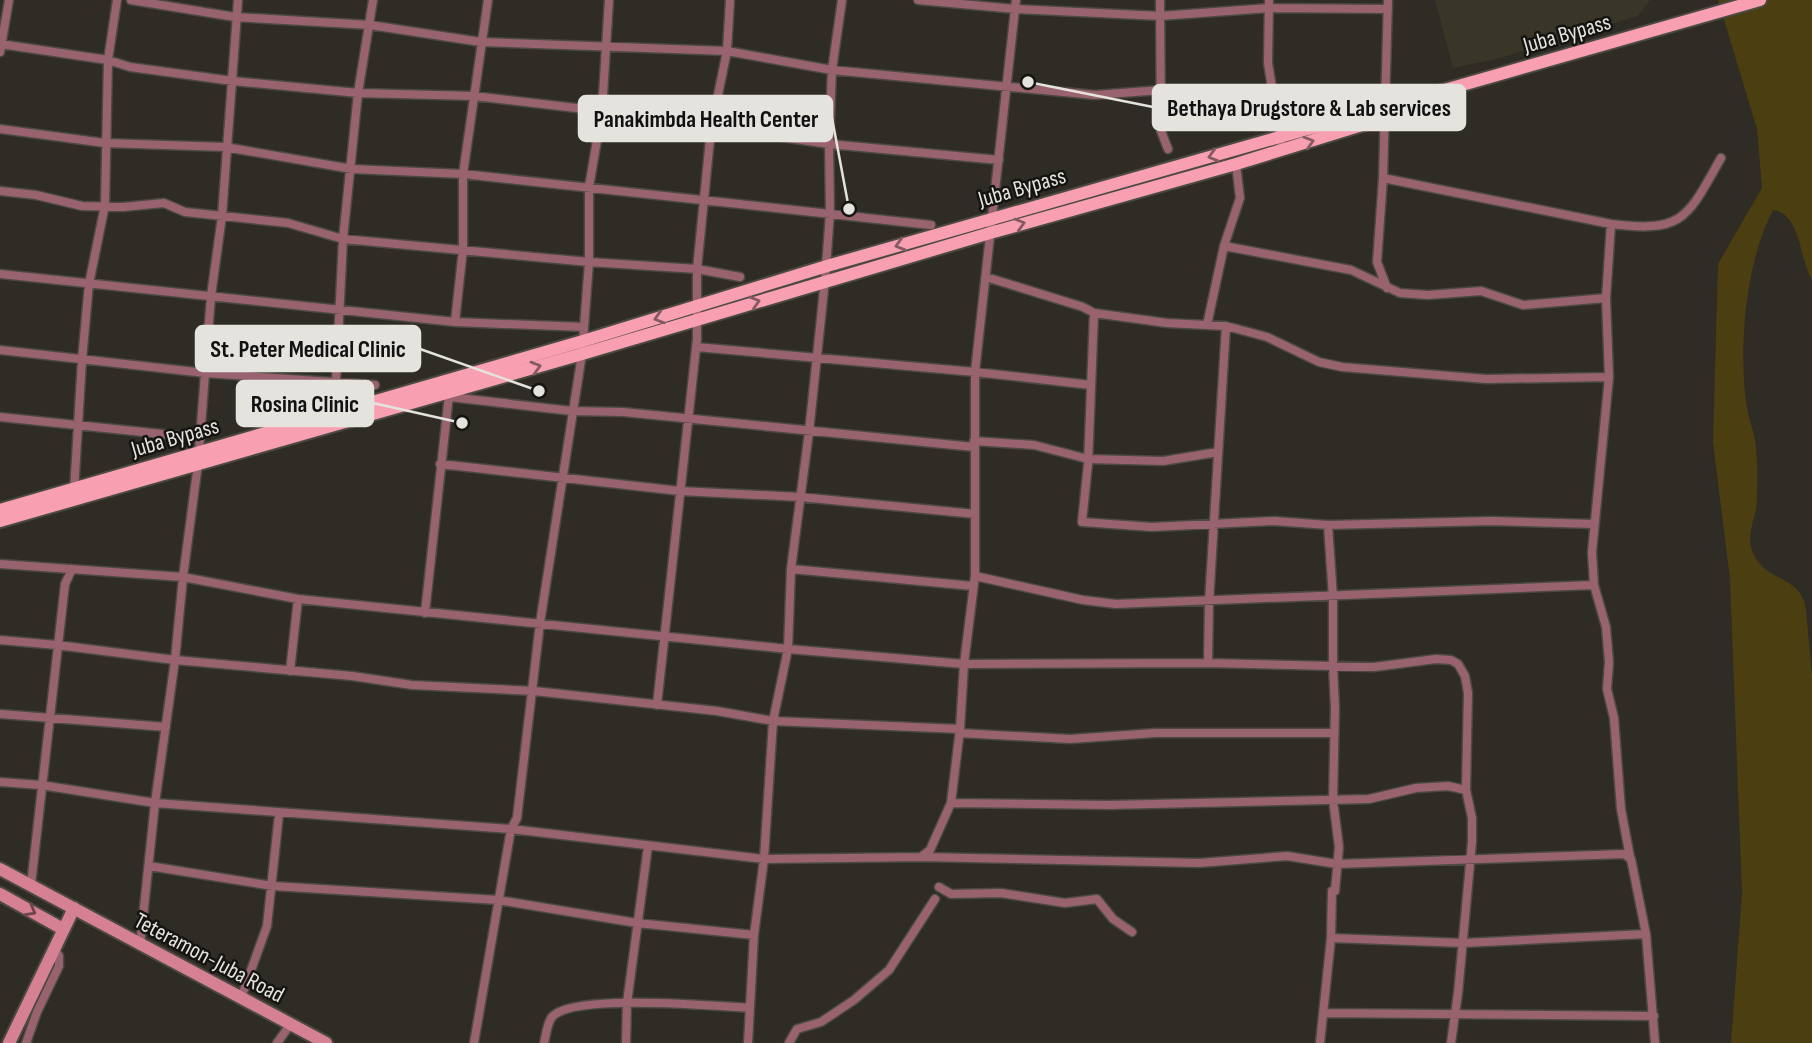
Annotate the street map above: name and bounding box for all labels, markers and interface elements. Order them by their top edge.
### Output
street label: Juba Bypass [1519,8,1614,60]
callout: Bethaya Drugstore & Lab services [1153,85,1465,130]
text: Bethaya Drugstore & Lab services [1167,94,1451,123]
callout: Panakimbda Health Center [579,96,832,141]
text: Panakimbda Health Center [594,105,819,134]
one-way arrow [1303,136,1315,150]
one-way arrow [1207,148,1219,163]
street label: Juba Bypass [974,162,1069,214]
one-way arrow [1014,218,1026,233]
one-way arrow [894,237,906,251]
one-way arrow [748,296,760,311]
one-way arrow [653,309,665,324]
callout: St. Peter Medical Clinic [196,326,420,371]
text: St. Peter Medical Clinic [210,335,406,364]
one-way arrow [530,360,542,375]
callout: Rosina Clinic [237,381,373,426]
text: Rosina Clinic [251,390,359,419]
street label: Juba Bypass [127,412,222,464]
one-way arrow [24,903,37,917]
street label: Teteramon-Juba Road [129,907,289,1009]

